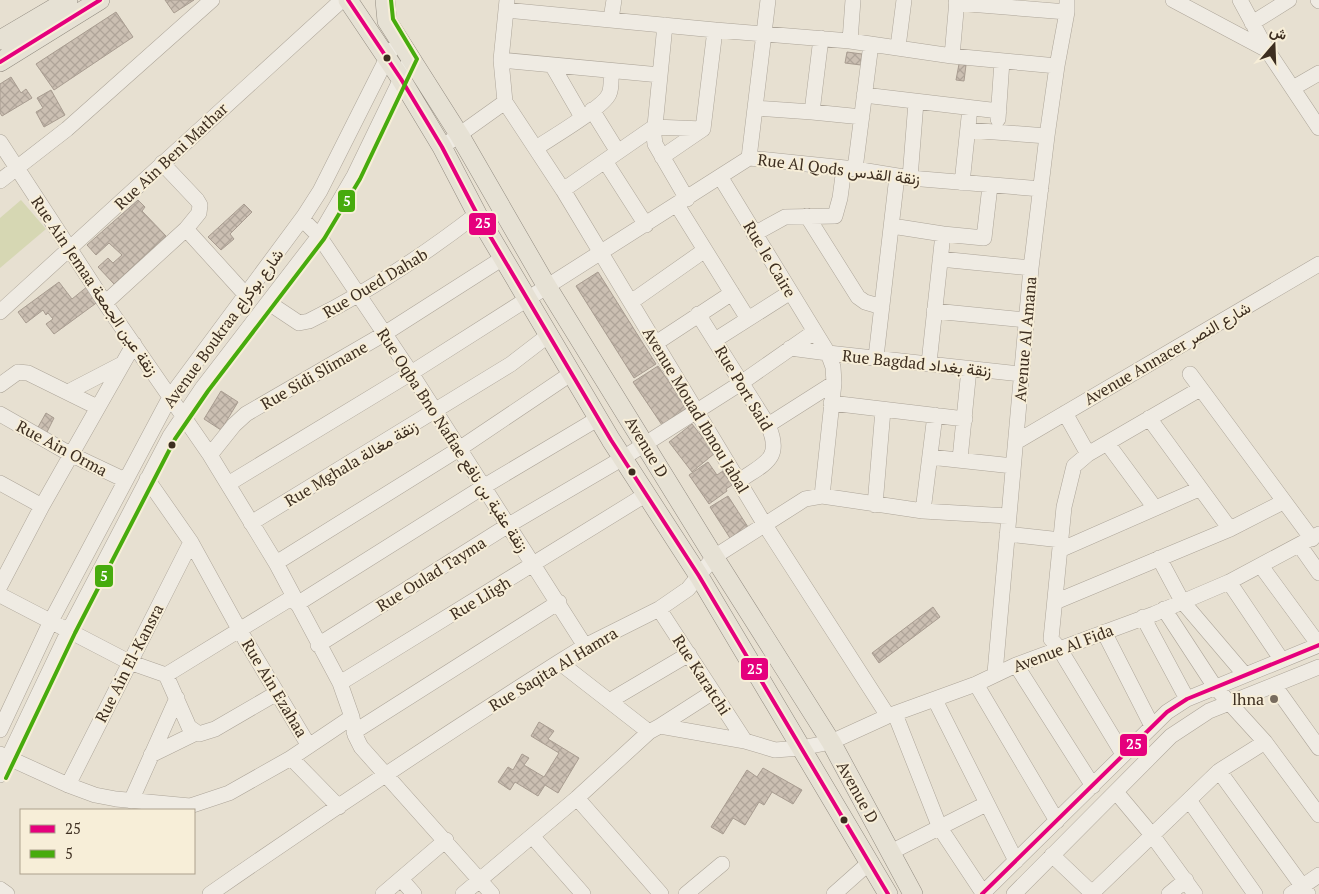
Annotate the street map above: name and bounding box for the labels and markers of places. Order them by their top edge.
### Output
unlabelled marker [382,53,392,63]
unlabelled marker [167,440,177,450]
unlabelled marker [627,467,637,477]
place label: lhna [1232,688,1264,710]
marker: lhna [1268,693,1280,705]
unlabelled marker [839,815,849,825]

